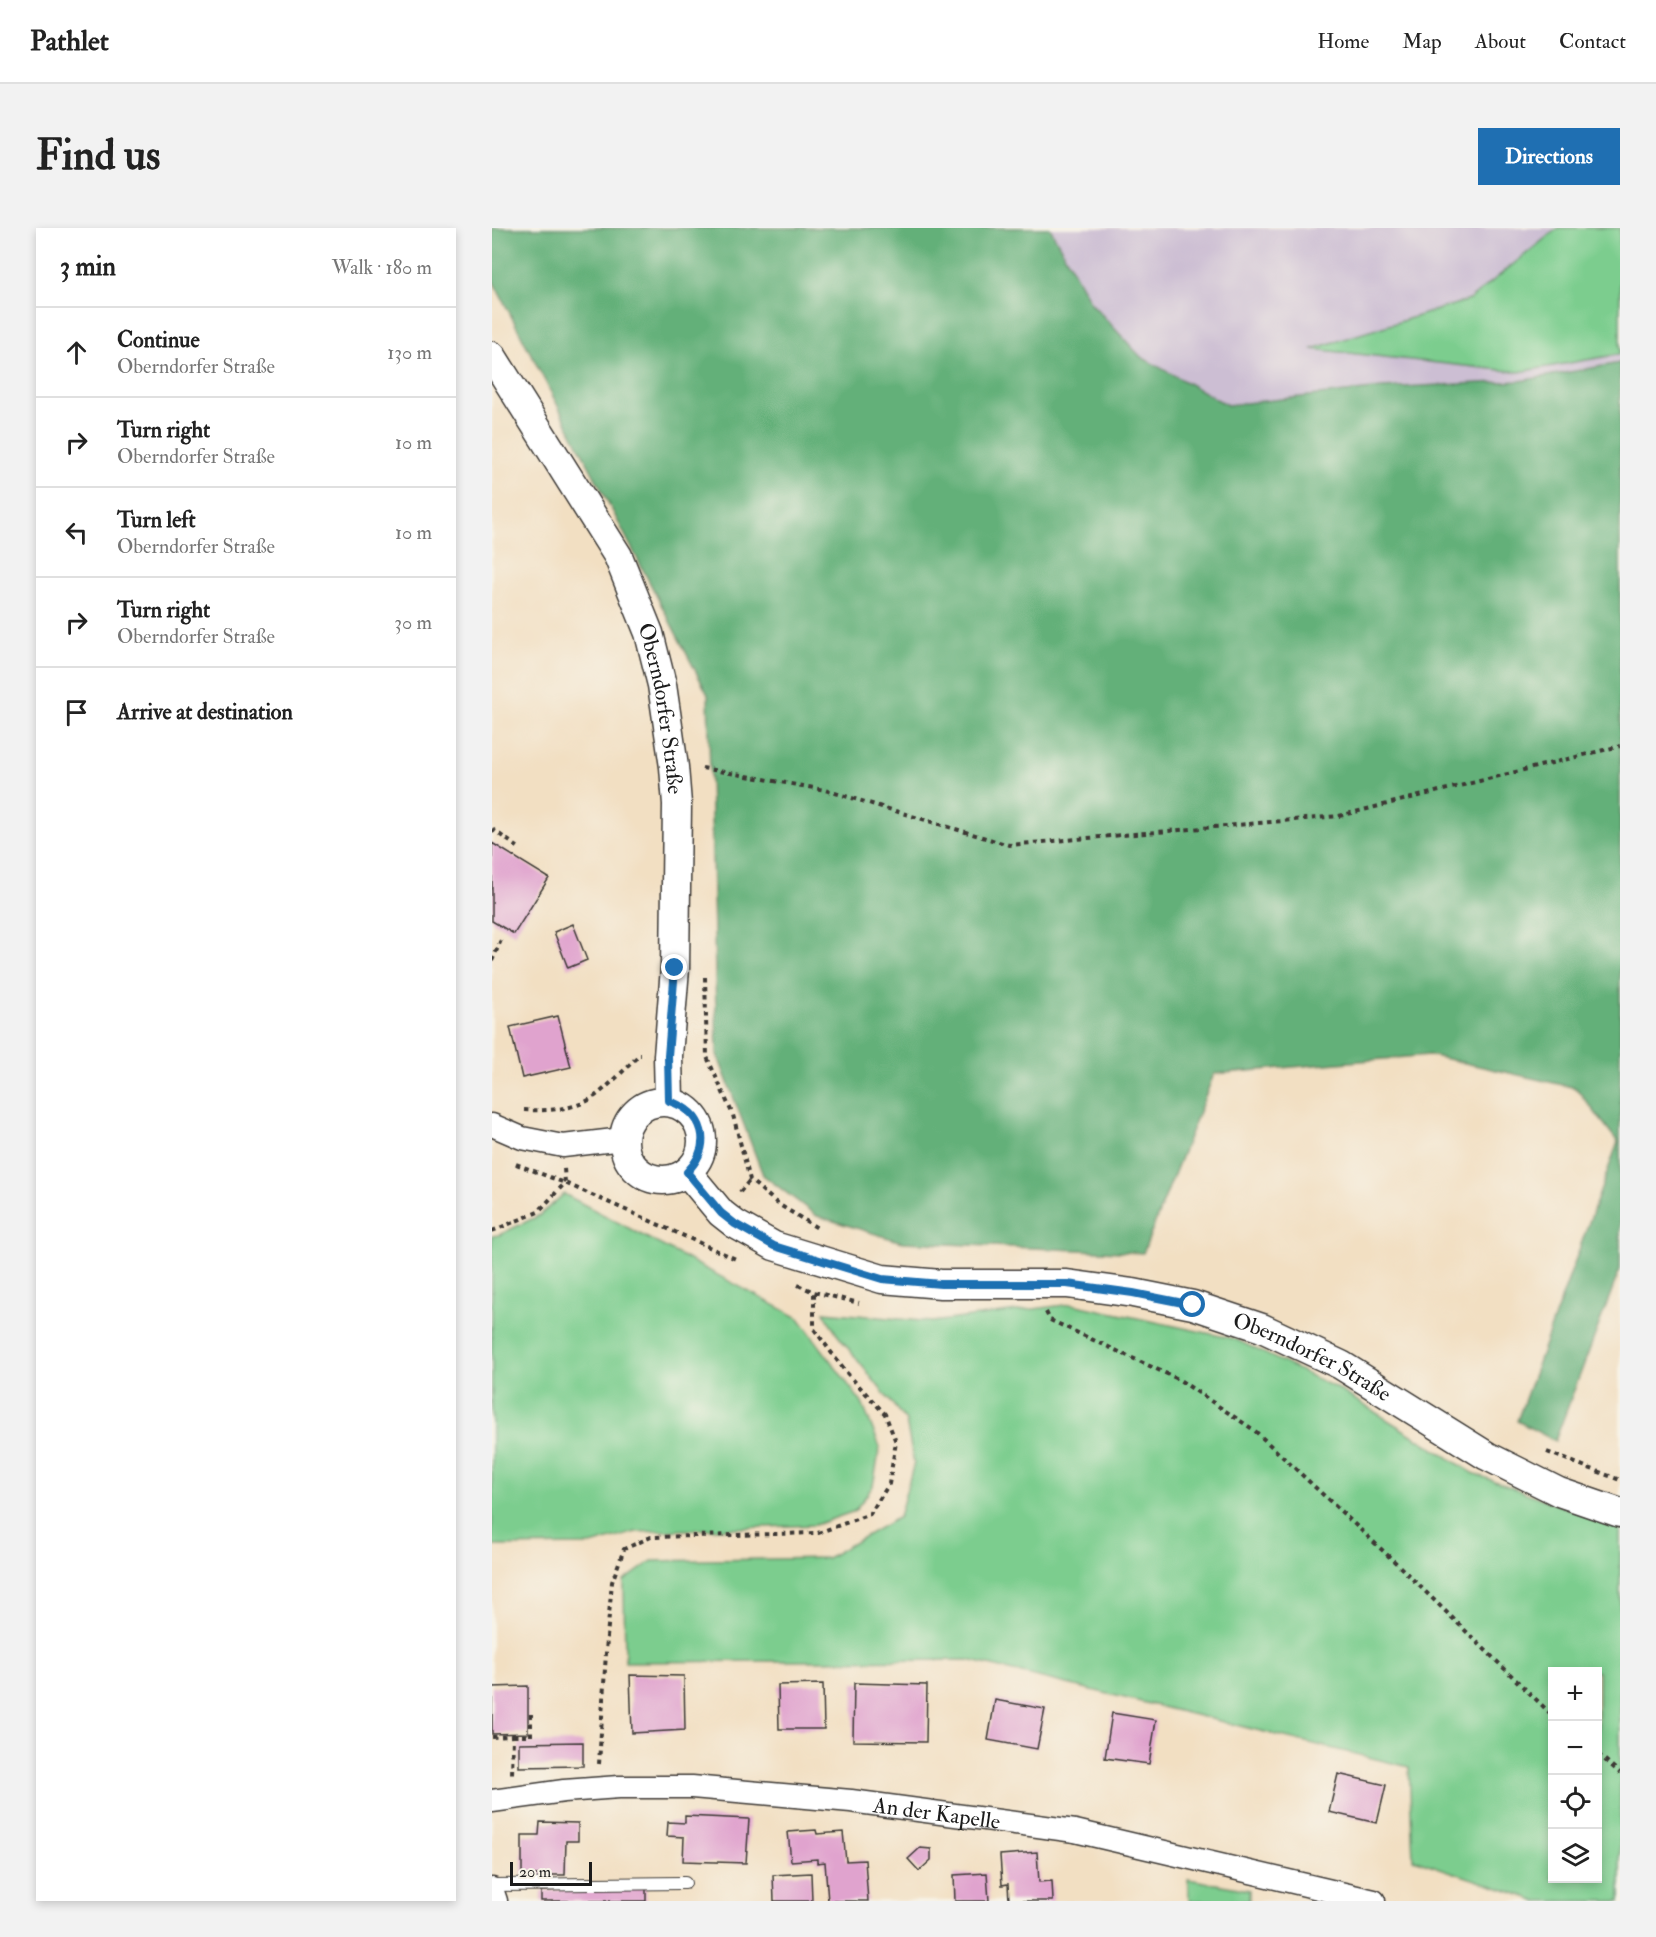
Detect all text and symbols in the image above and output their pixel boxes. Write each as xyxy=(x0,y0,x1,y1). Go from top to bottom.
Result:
text: Pathlet xyxy=(30,24,109,59)
text: Home xyxy=(1317,28,1369,55)
text: Map xyxy=(1402,28,1442,55)
text: About xyxy=(1475,28,1526,55)
text: Contact xyxy=(1559,28,1626,55)
button: Directions xyxy=(1478,128,1620,185)
text: Find us xyxy=(36,130,160,182)
text: 3 min xyxy=(60,251,116,283)
text: Walk · 180 m xyxy=(332,255,432,280)
text: Continue xyxy=(117,326,200,354)
icon: ahead xyxy=(60,336,93,369)
text: 130 m xyxy=(387,340,432,365)
text: Oberndorfer Straße xyxy=(117,354,275,379)
text: Turn right xyxy=(117,416,210,444)
icon: right xyxy=(60,426,93,459)
text: 10 m xyxy=(395,430,432,455)
text: Oberndorfer Straße xyxy=(117,444,275,469)
text: Turn left xyxy=(117,506,196,534)
icon: left xyxy=(60,516,93,549)
text: 10 m xyxy=(395,520,432,545)
text: Oberndorfer Straße xyxy=(117,534,275,559)
text: Turn right xyxy=(117,596,210,624)
icon: right xyxy=(60,606,93,639)
text: 30 m xyxy=(394,610,432,635)
street label: Oberndorfer Straße xyxy=(631,619,689,795)
text: Oberndorfer Straße xyxy=(117,624,275,649)
icon: arrive xyxy=(60,696,93,729)
text: Arrive at destination xyxy=(117,698,293,726)
route end xyxy=(661,954,687,980)
route start xyxy=(1179,1291,1205,1317)
street label: Oberndorfer Straße xyxy=(1229,1306,1396,1408)
map controls xyxy=(1548,1667,1602,1883)
button: + xyxy=(1548,1667,1602,1721)
button: − xyxy=(1548,1721,1602,1775)
button: locate xyxy=(1548,1775,1602,1829)
street label: An der Kapelle xyxy=(870,1791,1002,1836)
button: layers xyxy=(1548,1829,1602,1883)
scale bar xyxy=(510,1859,592,1886)
text: 20 m xyxy=(519,1862,551,1882)

